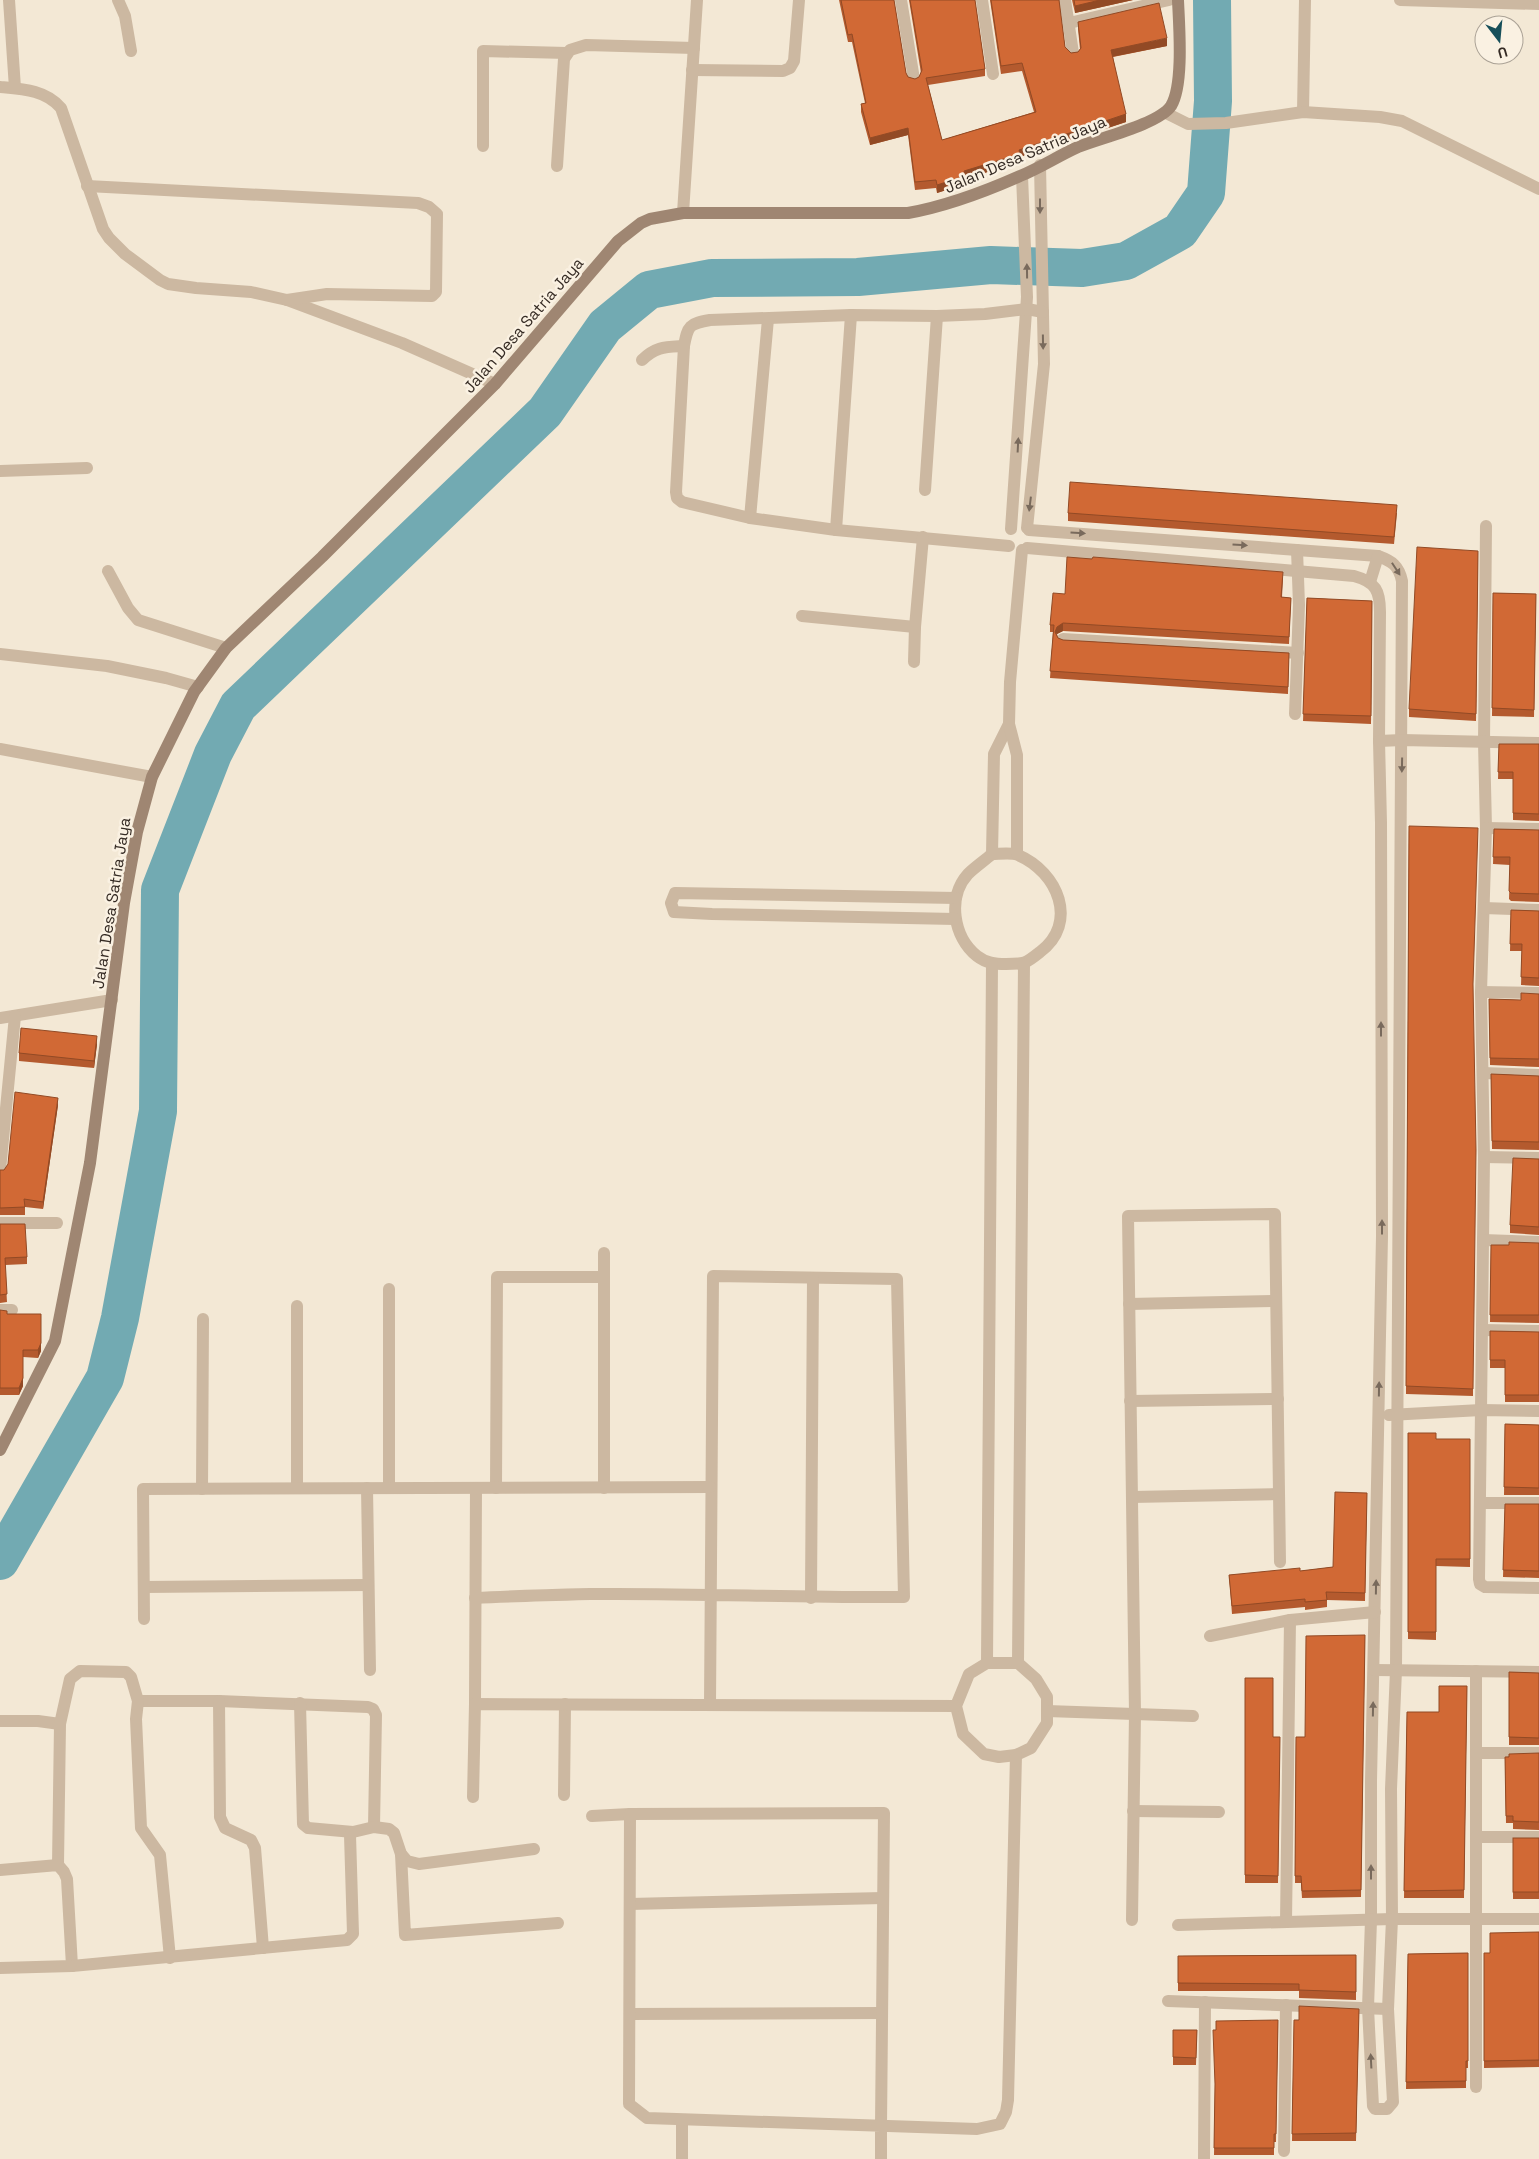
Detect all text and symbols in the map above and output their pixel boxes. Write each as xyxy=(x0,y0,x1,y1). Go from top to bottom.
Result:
north arrow xyxy=(1474,15,1524,65)
text: U xyxy=(1496,43,1510,62)
street label: Jalan Desa Satria Jaya xyxy=(941,111,1109,198)
one-way arrow xyxy=(1036,198,1044,214)
street label: Jalan Desa Satria Jaya xyxy=(459,253,588,398)
one-way arrow xyxy=(1022,263,1030,279)
one-way arrow xyxy=(1039,335,1047,351)
one-way arrow xyxy=(1014,437,1022,453)
one-way arrow xyxy=(1026,496,1034,512)
one-way arrow xyxy=(1070,530,1086,538)
one-way arrow xyxy=(1232,542,1248,550)
one-way arrow xyxy=(1392,562,1401,576)
one-way arrow xyxy=(1398,757,1406,773)
street label: Jalan Desa Satria Jaya xyxy=(88,816,135,990)
one-way arrow xyxy=(1377,1021,1385,1037)
one-way arrow xyxy=(1378,1218,1386,1234)
one-way arrow xyxy=(1375,1381,1383,1397)
one-way arrow xyxy=(1372,1578,1380,1594)
one-way arrow xyxy=(1370,1701,1378,1717)
one-way arrow xyxy=(1367,1863,1375,1879)
one-way arrow xyxy=(1366,2053,1374,2069)

